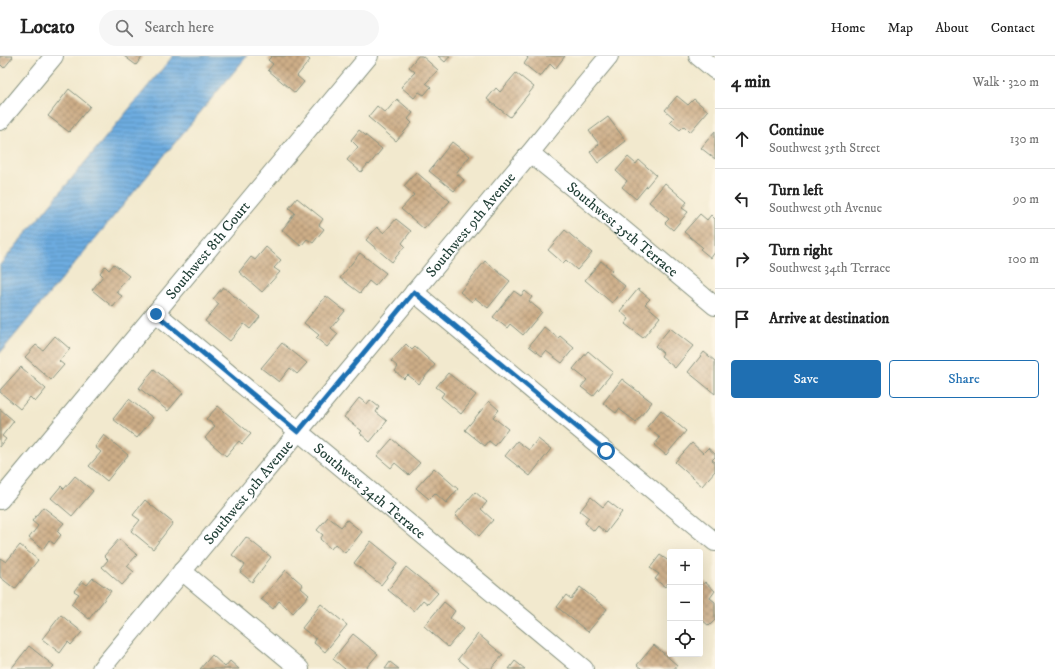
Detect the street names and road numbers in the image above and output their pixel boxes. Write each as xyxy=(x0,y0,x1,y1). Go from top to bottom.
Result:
street label: Southwest 9th Avenue xyxy=(422,169,520,281)
street label: Southwest 35th Terrace xyxy=(563,178,682,281)
street label: Southwest 8th Court xyxy=(162,197,255,303)
street label: Southwest 9th Avenue xyxy=(199,436,297,549)
street label: Southwest 34th Terrace xyxy=(309,439,429,543)

